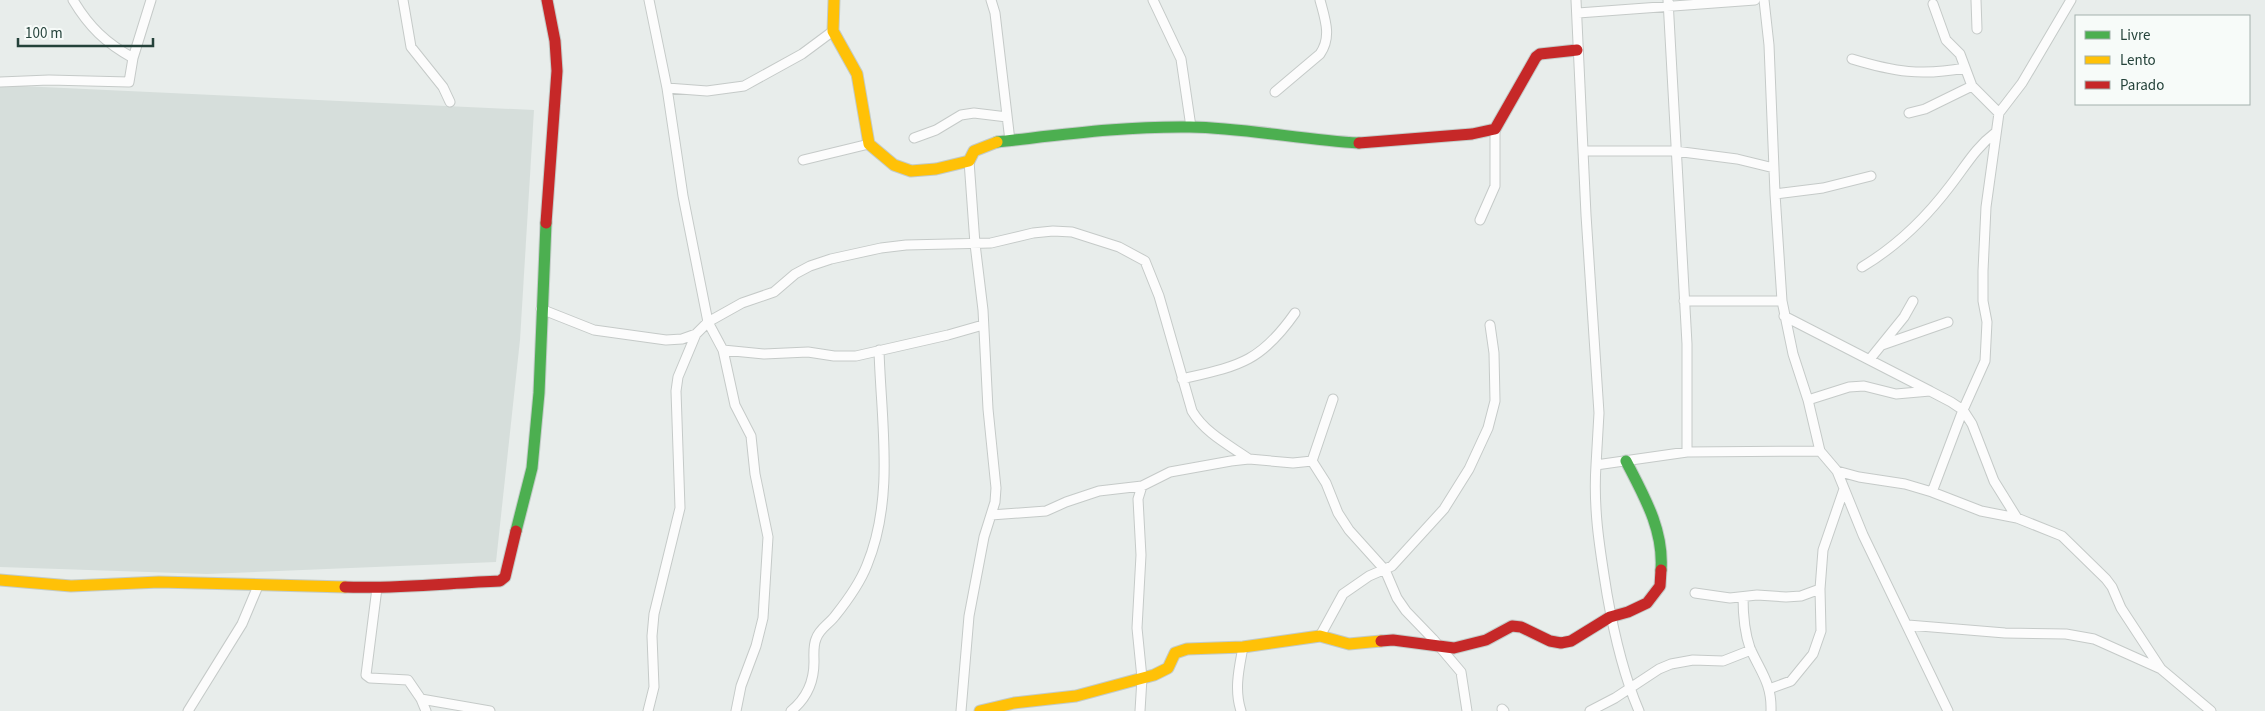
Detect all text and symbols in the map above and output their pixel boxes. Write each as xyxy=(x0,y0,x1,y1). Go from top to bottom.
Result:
scale bar xyxy=(18,15,152,47)
legend xyxy=(2075,15,2250,105)
text: 100 m xyxy=(25,23,63,44)
text: Livre xyxy=(2120,25,2150,46)
text: Lento xyxy=(2120,50,2156,71)
text: Parado xyxy=(2120,75,2164,96)

